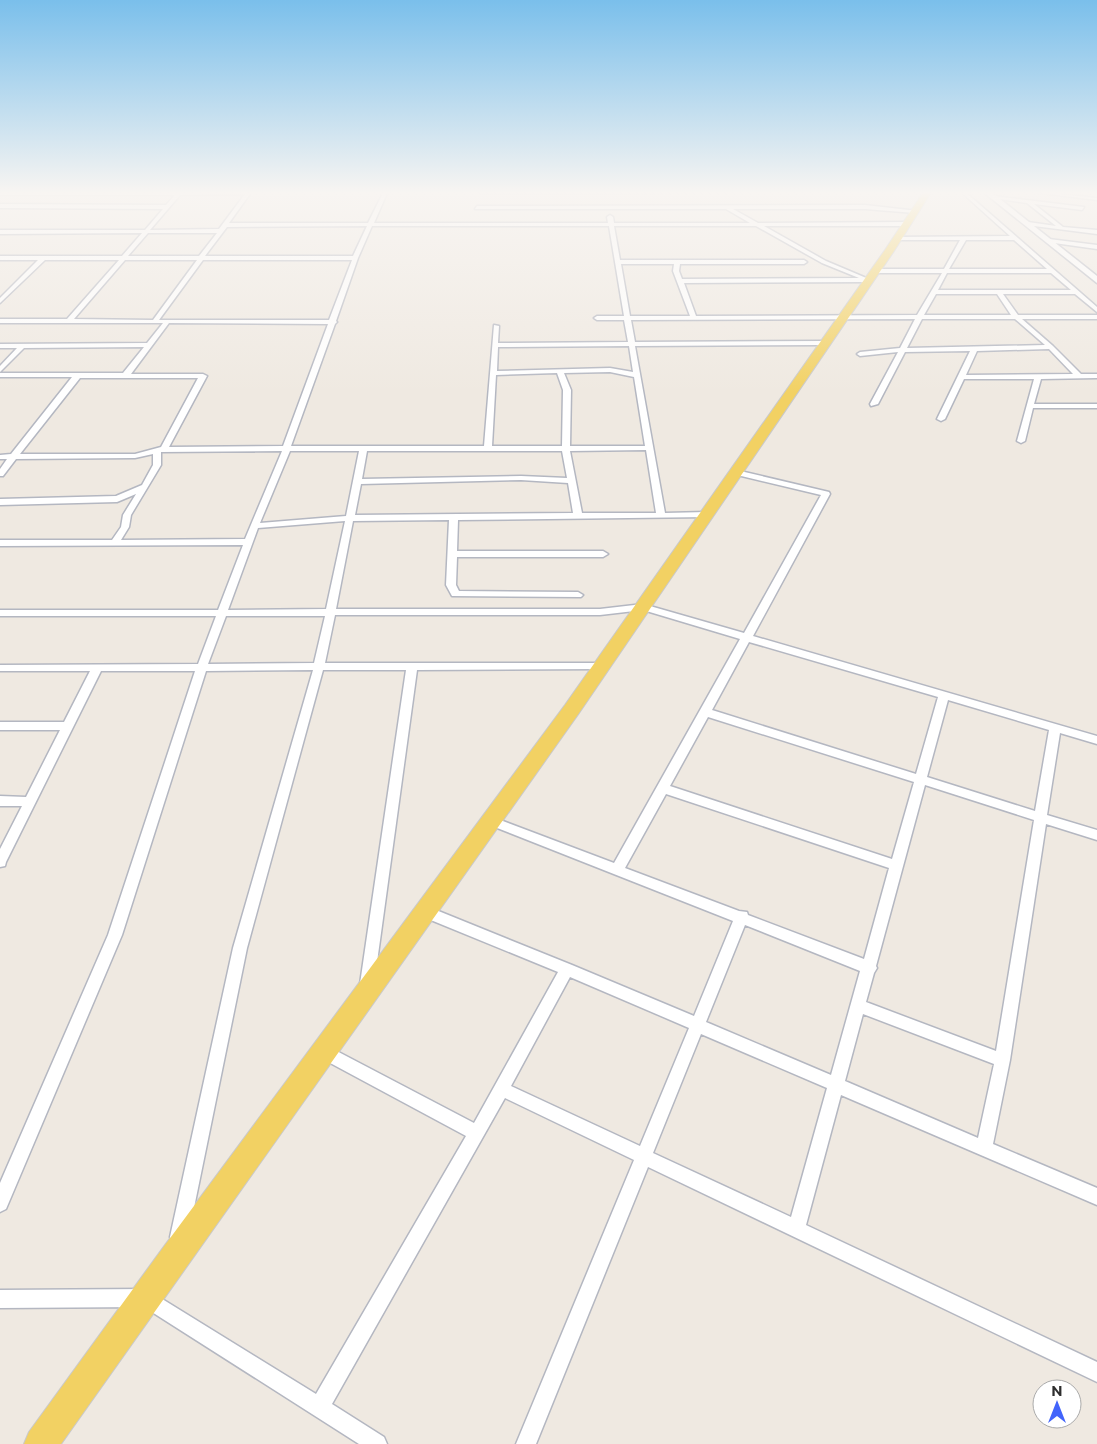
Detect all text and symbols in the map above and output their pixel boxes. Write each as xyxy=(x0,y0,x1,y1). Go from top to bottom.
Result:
north arrow xyxy=(1032,1379,1082,1429)
text: N xyxy=(1051,1382,1063,1400)

